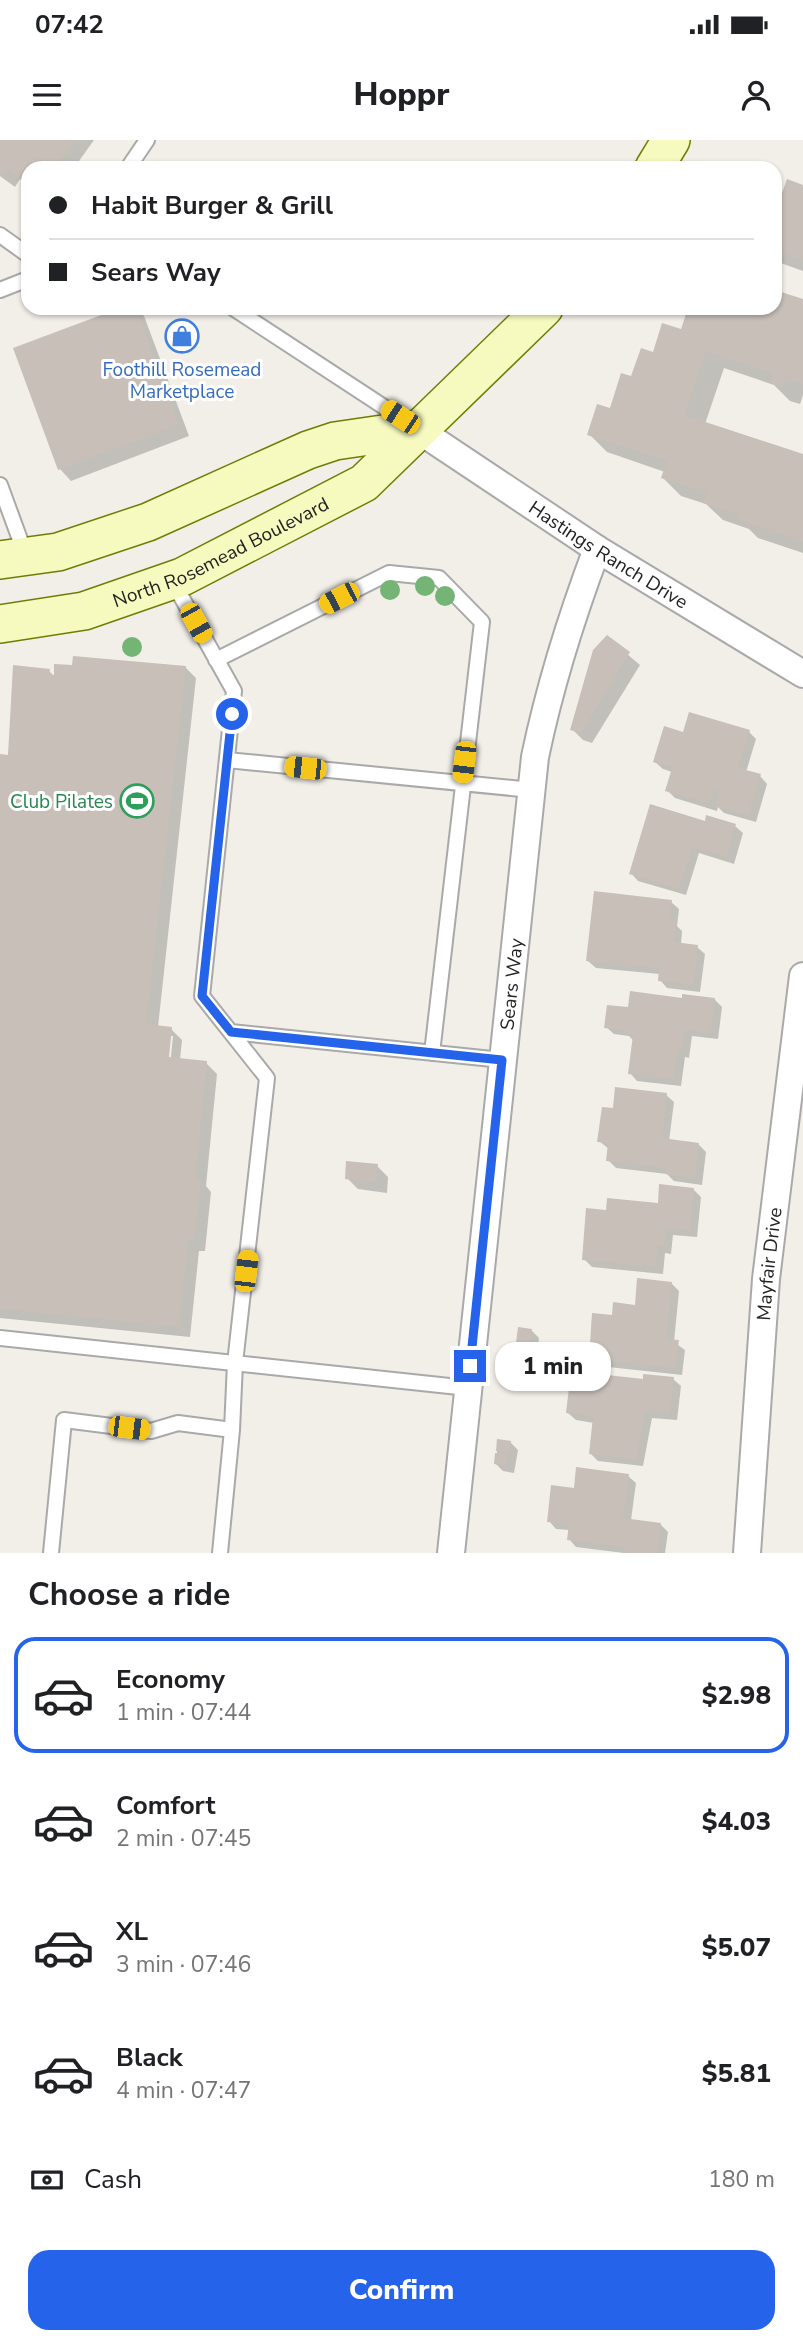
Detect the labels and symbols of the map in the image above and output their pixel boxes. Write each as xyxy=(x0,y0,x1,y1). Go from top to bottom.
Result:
shop icon: Foothill Rosemead Marketplace xyxy=(163,317,201,355)
place label: Foothill Rosemead Marketplace xyxy=(103,357,261,405)
car xyxy=(377,397,424,437)
street label: North Rosemead Boulevard xyxy=(109,491,334,614)
street label: Hastings Ranch Drive xyxy=(523,495,693,615)
car xyxy=(316,579,363,617)
car xyxy=(177,600,216,646)
route start xyxy=(216,698,248,730)
car xyxy=(452,740,477,784)
car xyxy=(284,755,327,781)
sports icon: Club Pilates xyxy=(118,782,156,820)
place label: Club Pilates xyxy=(10,789,113,815)
street label: Sears Way xyxy=(494,937,530,1031)
street label: Mayfair Drive xyxy=(751,1206,789,1321)
car xyxy=(234,1249,259,1293)
callout: 1 min xyxy=(494,1342,610,1390)
route end xyxy=(454,1350,486,1382)
car xyxy=(107,1415,152,1441)

